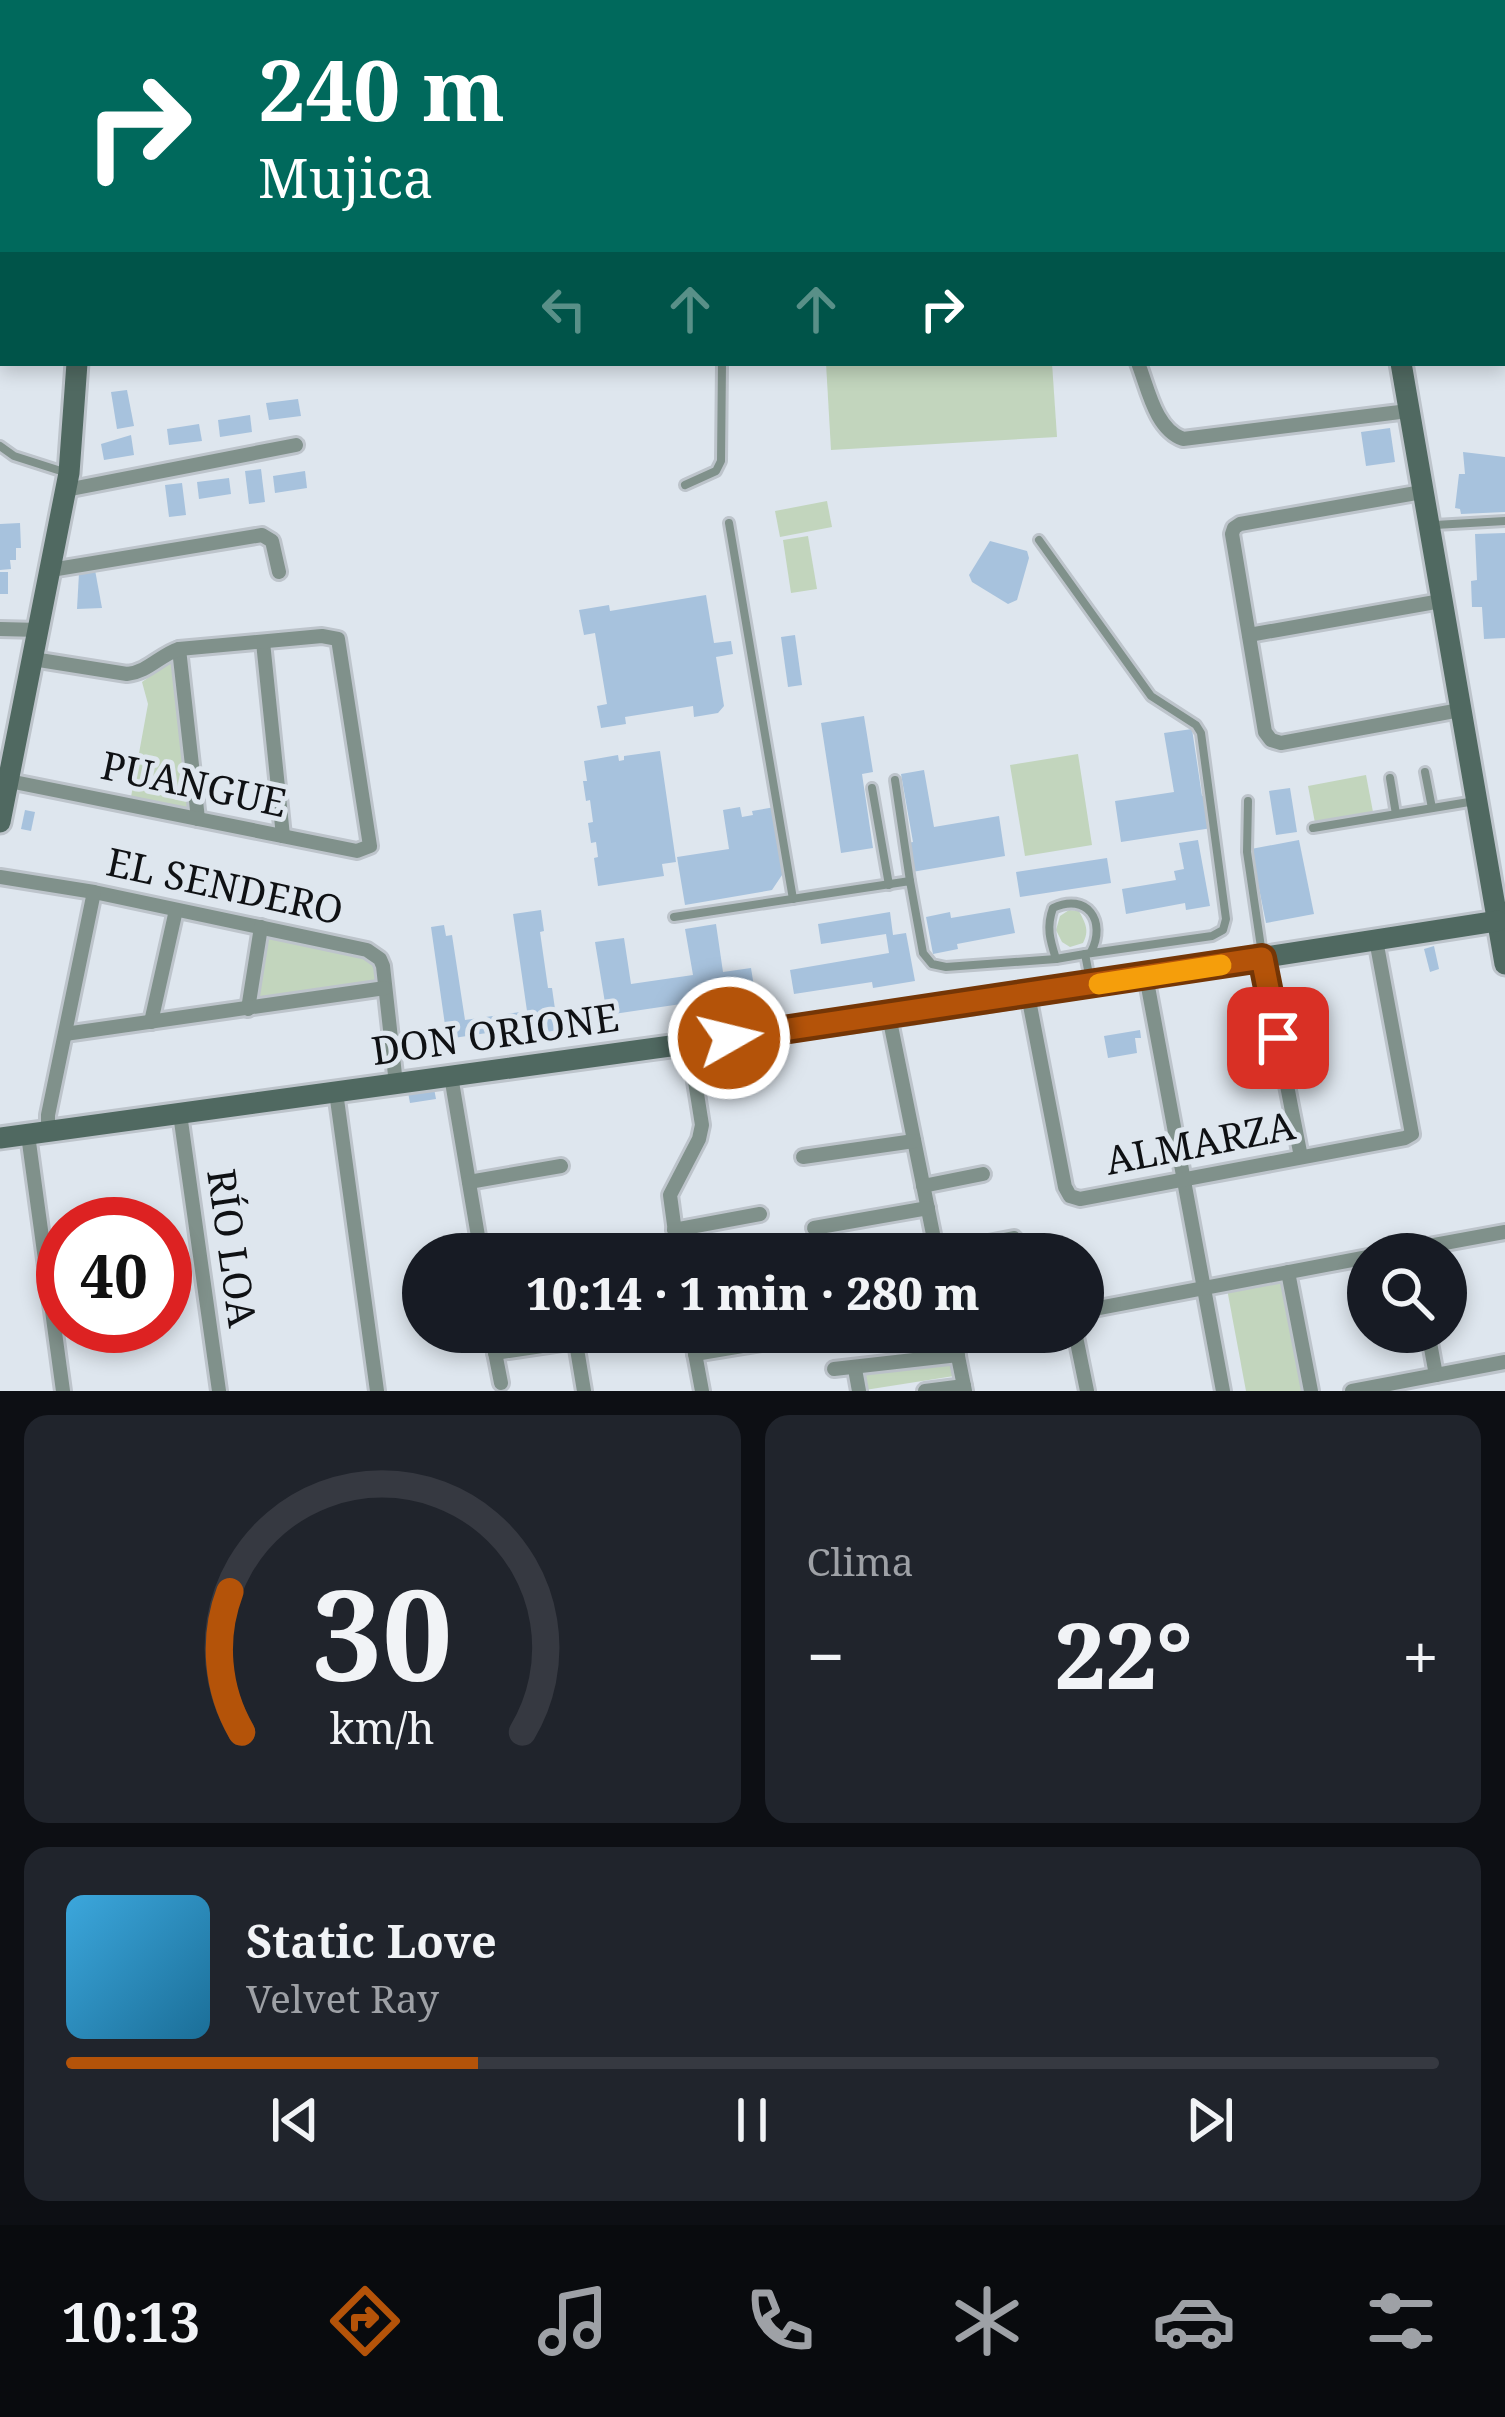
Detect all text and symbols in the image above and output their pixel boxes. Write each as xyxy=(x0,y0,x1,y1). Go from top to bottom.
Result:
text: 240 m xyxy=(258,31,505,146)
icon: right xyxy=(60,48,216,204)
text: Mujica xyxy=(258,140,433,214)
icon: left xyxy=(531,276,597,342)
icon: ahead xyxy=(657,276,723,342)
icon: ahead xyxy=(783,276,849,342)
icon: right xyxy=(909,276,975,342)
street label: PUANGUE xyxy=(97,737,292,828)
street label: EL SENDERO xyxy=(102,834,348,935)
position arrow xyxy=(666,975,792,1101)
pin xyxy=(1227,987,1329,1089)
street label: DON ORIONE xyxy=(368,989,622,1076)
icon: arrive xyxy=(1245,1005,1311,1071)
street label: ALMARZA xyxy=(1100,1097,1300,1186)
street label: RÍO LOA xyxy=(196,1165,271,1331)
speed limit sign: 40 xyxy=(36,1197,192,1353)
map controls xyxy=(1347,1233,1467,1353)
button: search xyxy=(1347,1233,1467,1353)
text: 10:14 · 1 min · 280 m xyxy=(526,1262,980,1323)
text: Clima xyxy=(807,1534,914,1587)
text: 30 xyxy=(312,1548,453,1718)
text: 22° xyxy=(1054,1593,1192,1715)
text: − xyxy=(807,1610,845,1700)
text: + xyxy=(1402,1610,1439,1700)
text: km/h xyxy=(330,1698,435,1757)
text: Static Love xyxy=(246,1910,497,1971)
text: Velvet Ray xyxy=(246,1971,439,2024)
icon: previous xyxy=(262,2087,328,2153)
icon: pause xyxy=(719,2087,785,2153)
icon: next xyxy=(1177,2087,1243,2153)
icon: directions xyxy=(323,2279,407,2363)
icon: music xyxy=(531,2279,615,2363)
icon: phone xyxy=(738,2279,822,2363)
icon: climate xyxy=(945,2279,1029,2363)
icon: car xyxy=(1152,2279,1236,2363)
icon: filters xyxy=(1359,2279,1443,2363)
text: 10:13 xyxy=(62,2284,200,2358)

